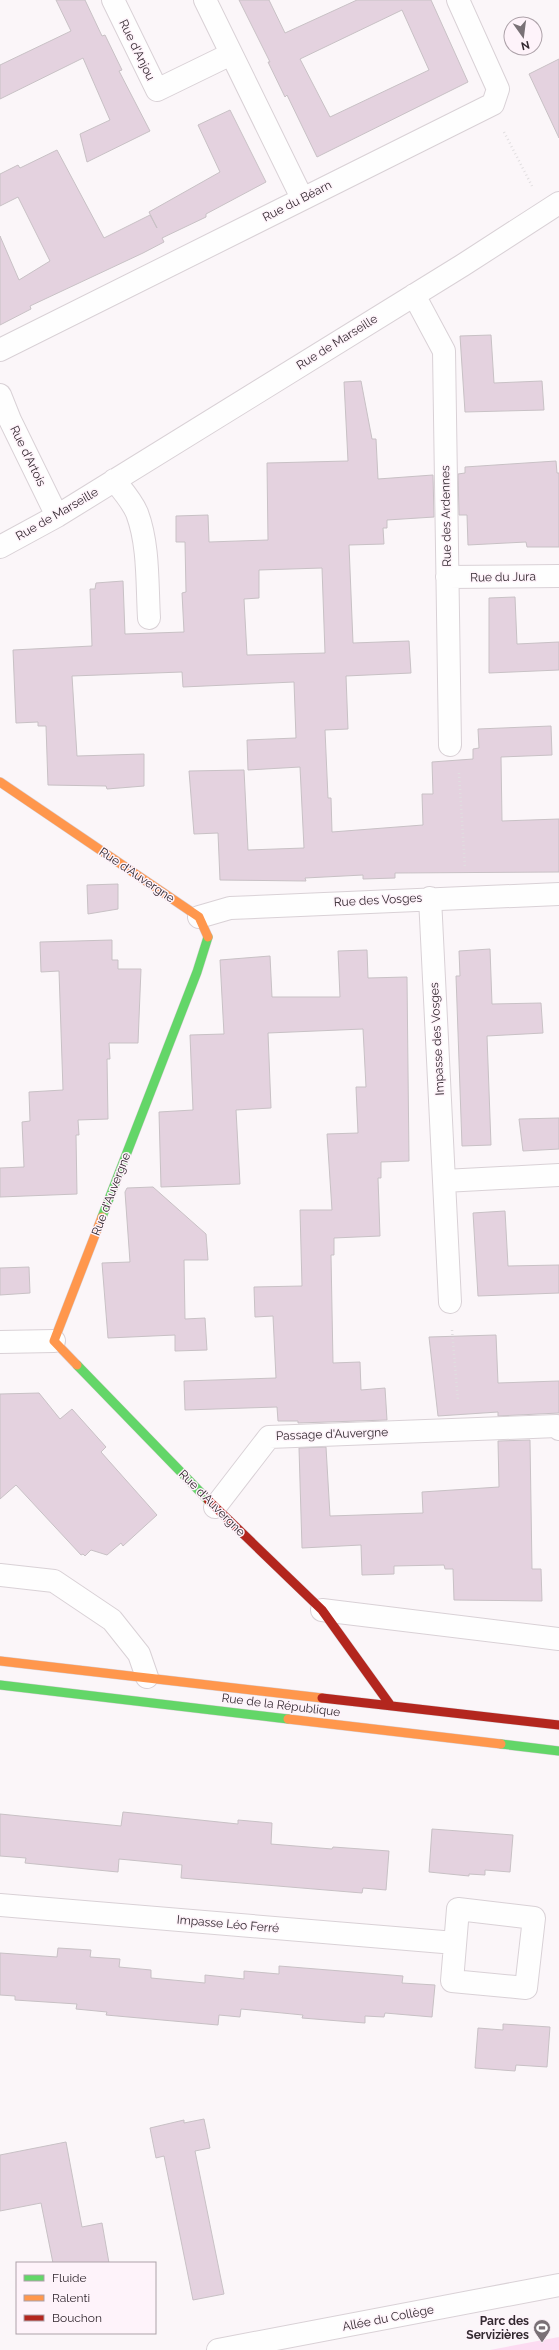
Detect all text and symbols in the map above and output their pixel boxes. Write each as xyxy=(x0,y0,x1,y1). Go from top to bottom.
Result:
north arrow xyxy=(503,16,543,56)
street label: Rue d'Anjou xyxy=(116,17,158,83)
text: N xyxy=(520,38,531,53)
street label: Rue du Béarn xyxy=(260,178,334,224)
street label: Rue de Marseille xyxy=(294,311,380,373)
street label: Rue d'Artois xyxy=(7,423,49,489)
street label: Rue des Ardennes xyxy=(438,465,454,567)
street label: Rue de Marseille xyxy=(13,485,101,543)
street label: Rue du Jura xyxy=(470,569,536,585)
street label: Rue d'Auvergne xyxy=(97,845,177,905)
street label: Rue des Vosges xyxy=(333,891,423,909)
street label: Impasse des Vosges xyxy=(427,982,447,1096)
street label: Rue d'Auvergne xyxy=(89,1150,133,1238)
street label: Passage d'Auvergne xyxy=(276,1425,388,1443)
street label: Rue d'Auvergne xyxy=(176,1467,248,1539)
street label: Rue de la République xyxy=(221,1691,341,1719)
street label: Impasse Léo Ferré xyxy=(176,1913,280,1935)
legend xyxy=(16,2262,156,2334)
text: Fluide xyxy=(52,2271,87,2285)
text: Ralenti xyxy=(52,2291,90,2305)
street label: Allée du Collège xyxy=(341,2302,435,2334)
text: Bouchon xyxy=(52,2311,102,2325)
place label: Parc des Servizières xyxy=(466,2314,529,2342)
sports icon: Parc des Servizières xyxy=(532,2318,552,2343)

